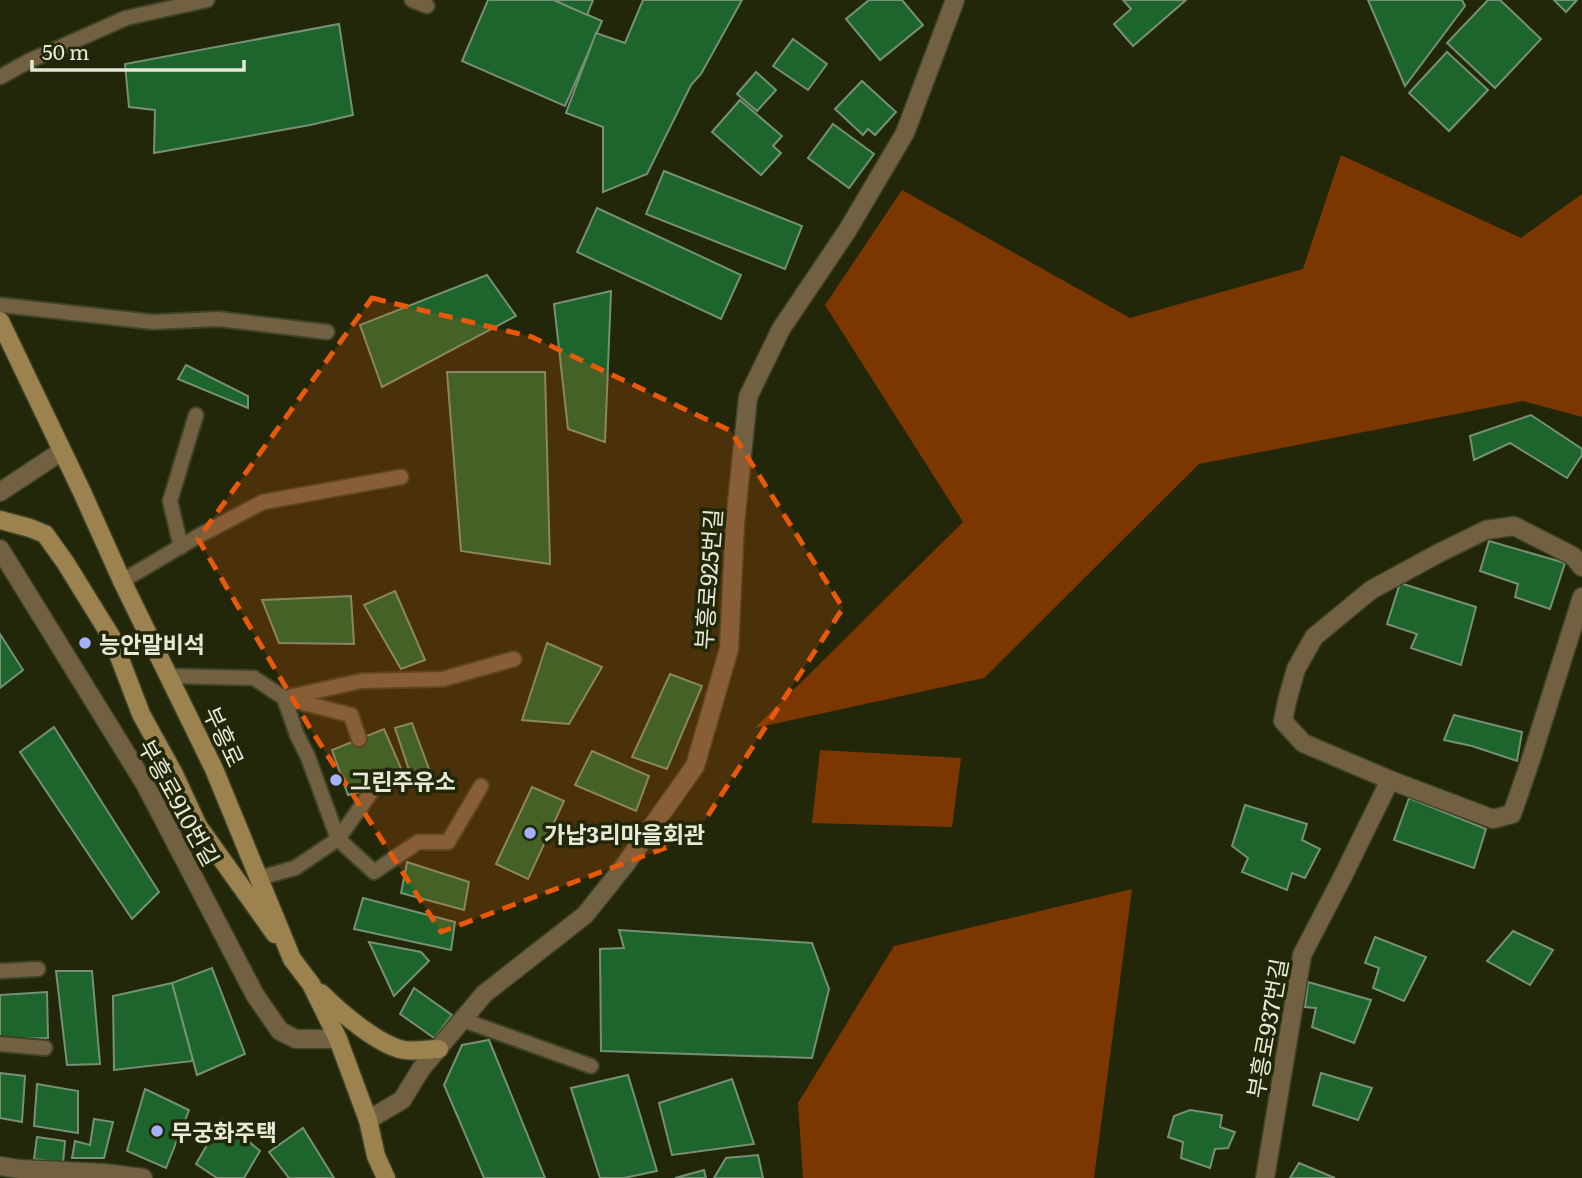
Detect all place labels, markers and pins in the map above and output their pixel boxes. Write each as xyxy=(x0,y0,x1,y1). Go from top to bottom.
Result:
place label: 능안말비석 xyxy=(99,626,205,660)
marker: 능안말비석 xyxy=(77,635,93,651)
place label: 그린주유소 xyxy=(350,763,456,797)
marker: 그린주유소 xyxy=(328,772,344,788)
place label: 가납3리마을회관 xyxy=(544,816,705,850)
marker: 가납3리마을회관 xyxy=(522,825,538,841)
place label: 무궁화주택 xyxy=(171,1114,277,1148)
marker: 무궁화주택 xyxy=(149,1123,165,1139)

